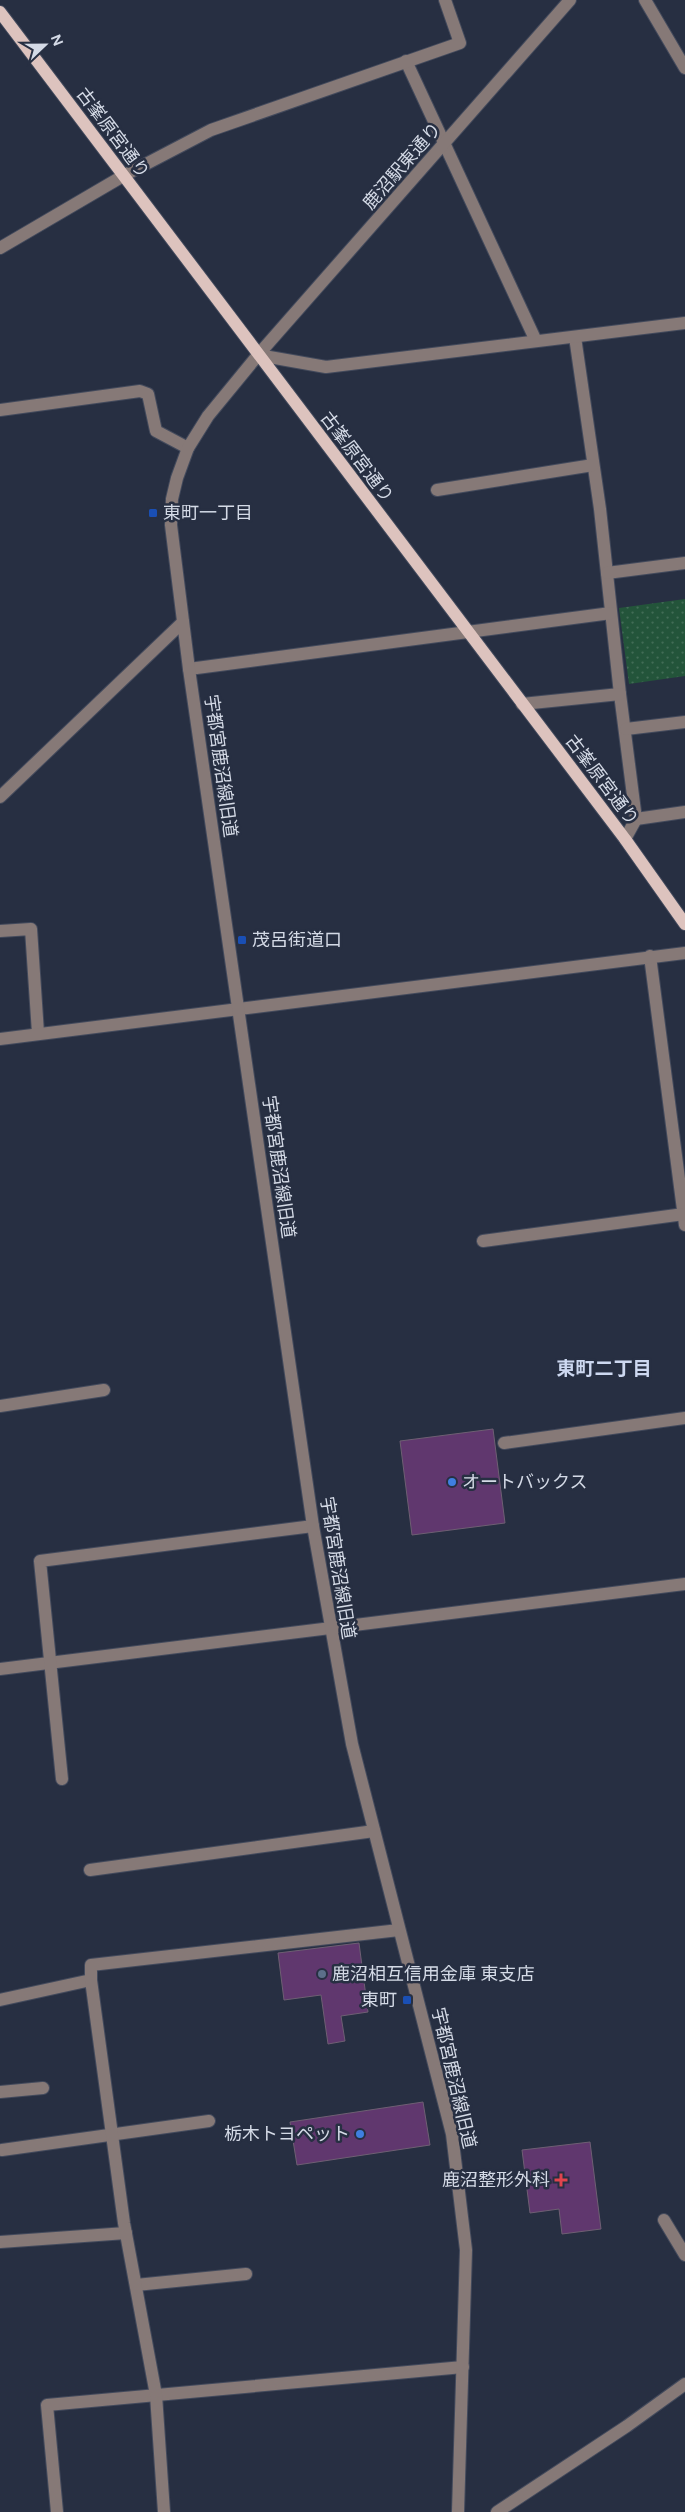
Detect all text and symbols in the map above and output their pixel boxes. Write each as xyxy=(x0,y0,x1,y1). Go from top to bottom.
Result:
north arrow xyxy=(20,20,70,70)
text: N xyxy=(47,32,66,49)
street label: 古峯原宮通り xyxy=(72,83,154,183)
street label: 鹿沼駅東通り xyxy=(358,118,446,214)
street label: 古峯原宮通り xyxy=(316,407,398,507)
place label: 東町一丁目 xyxy=(163,502,253,524)
marker: 東町一丁目 xyxy=(147,507,159,519)
street label: 宇都宮鹿沼線旧道 xyxy=(200,693,242,839)
street label: 古峯原宮通り xyxy=(561,730,643,830)
place label: 茂呂街道口 xyxy=(252,929,342,951)
marker: 茂呂街道口 xyxy=(236,934,248,946)
street label: 宇都宮鹿沼線旧道 xyxy=(258,1094,300,1240)
district label: 東町二丁目 xyxy=(556,1357,652,1380)
place label: オートバックス xyxy=(462,1471,587,1493)
marker: オートバックス xyxy=(446,1476,458,1488)
street label: 宇都宮鹿沼線旧道 xyxy=(316,1495,360,1641)
place label: 鹿沼相互信用金庫 東支店 xyxy=(332,1963,534,1985)
marker: 鹿沼相互信用金庫 東支店 xyxy=(316,1968,328,1980)
place label: 東町 xyxy=(361,1989,397,2011)
marker: 東町 xyxy=(401,1994,413,2006)
street label: 宇都宮鹿沼線旧道 xyxy=(427,2005,481,2151)
place label: 栃木トヨペット xyxy=(224,2123,350,2145)
marker: 栃木トヨペット xyxy=(354,2128,366,2140)
place label: 鹿沼整形外科 xyxy=(442,2169,550,2191)
marker: 鹿沼整形外科 xyxy=(554,2173,568,2187)

